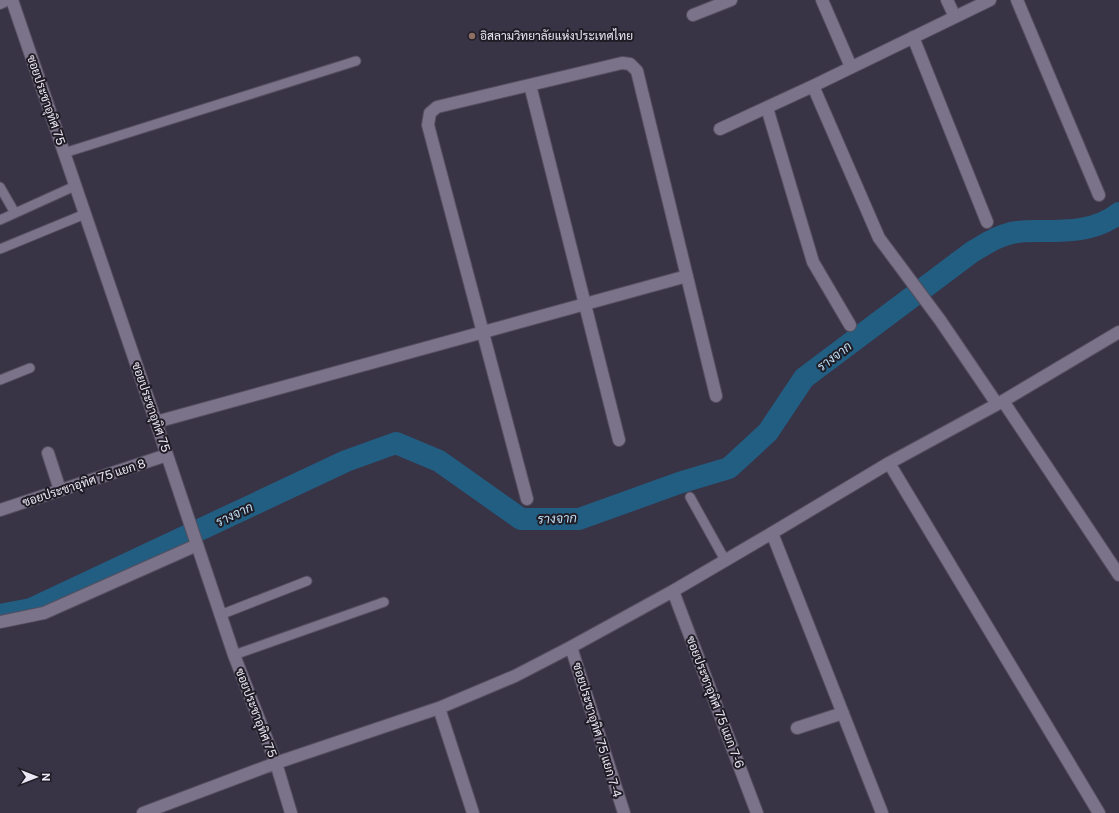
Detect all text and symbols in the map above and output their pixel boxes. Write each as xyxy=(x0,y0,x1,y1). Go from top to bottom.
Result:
place label: อิสลามวิทยาลัยแห่งประเทศไทย xyxy=(480,28,633,43)
marker: อิสลามวิทยาลัยแห่งประเทศไทย xyxy=(467,31,477,41)
street label: ซอยประชาอุทิศ 75 xyxy=(22,53,68,148)
water label: รางจาก xyxy=(814,339,855,374)
street label: ซอยประชาอุทิศ 75 xyxy=(127,360,173,455)
street label: ซอยประชาอุทิศ 75 แยก 8 xyxy=(21,456,148,511)
water label: รางจาก xyxy=(213,499,255,530)
water label: รางจาก xyxy=(537,510,577,527)
street label: ซอยประชาอุทิศ 75 แยก 7-6 xyxy=(681,634,747,771)
street label: ซอยประชาอุทิศ 75 แยก 7-4 xyxy=(568,661,624,800)
street label: ซอยประชาอุทิศ 75 xyxy=(231,666,280,761)
north arrow xyxy=(16,757,56,797)
text: N xyxy=(40,773,52,781)

